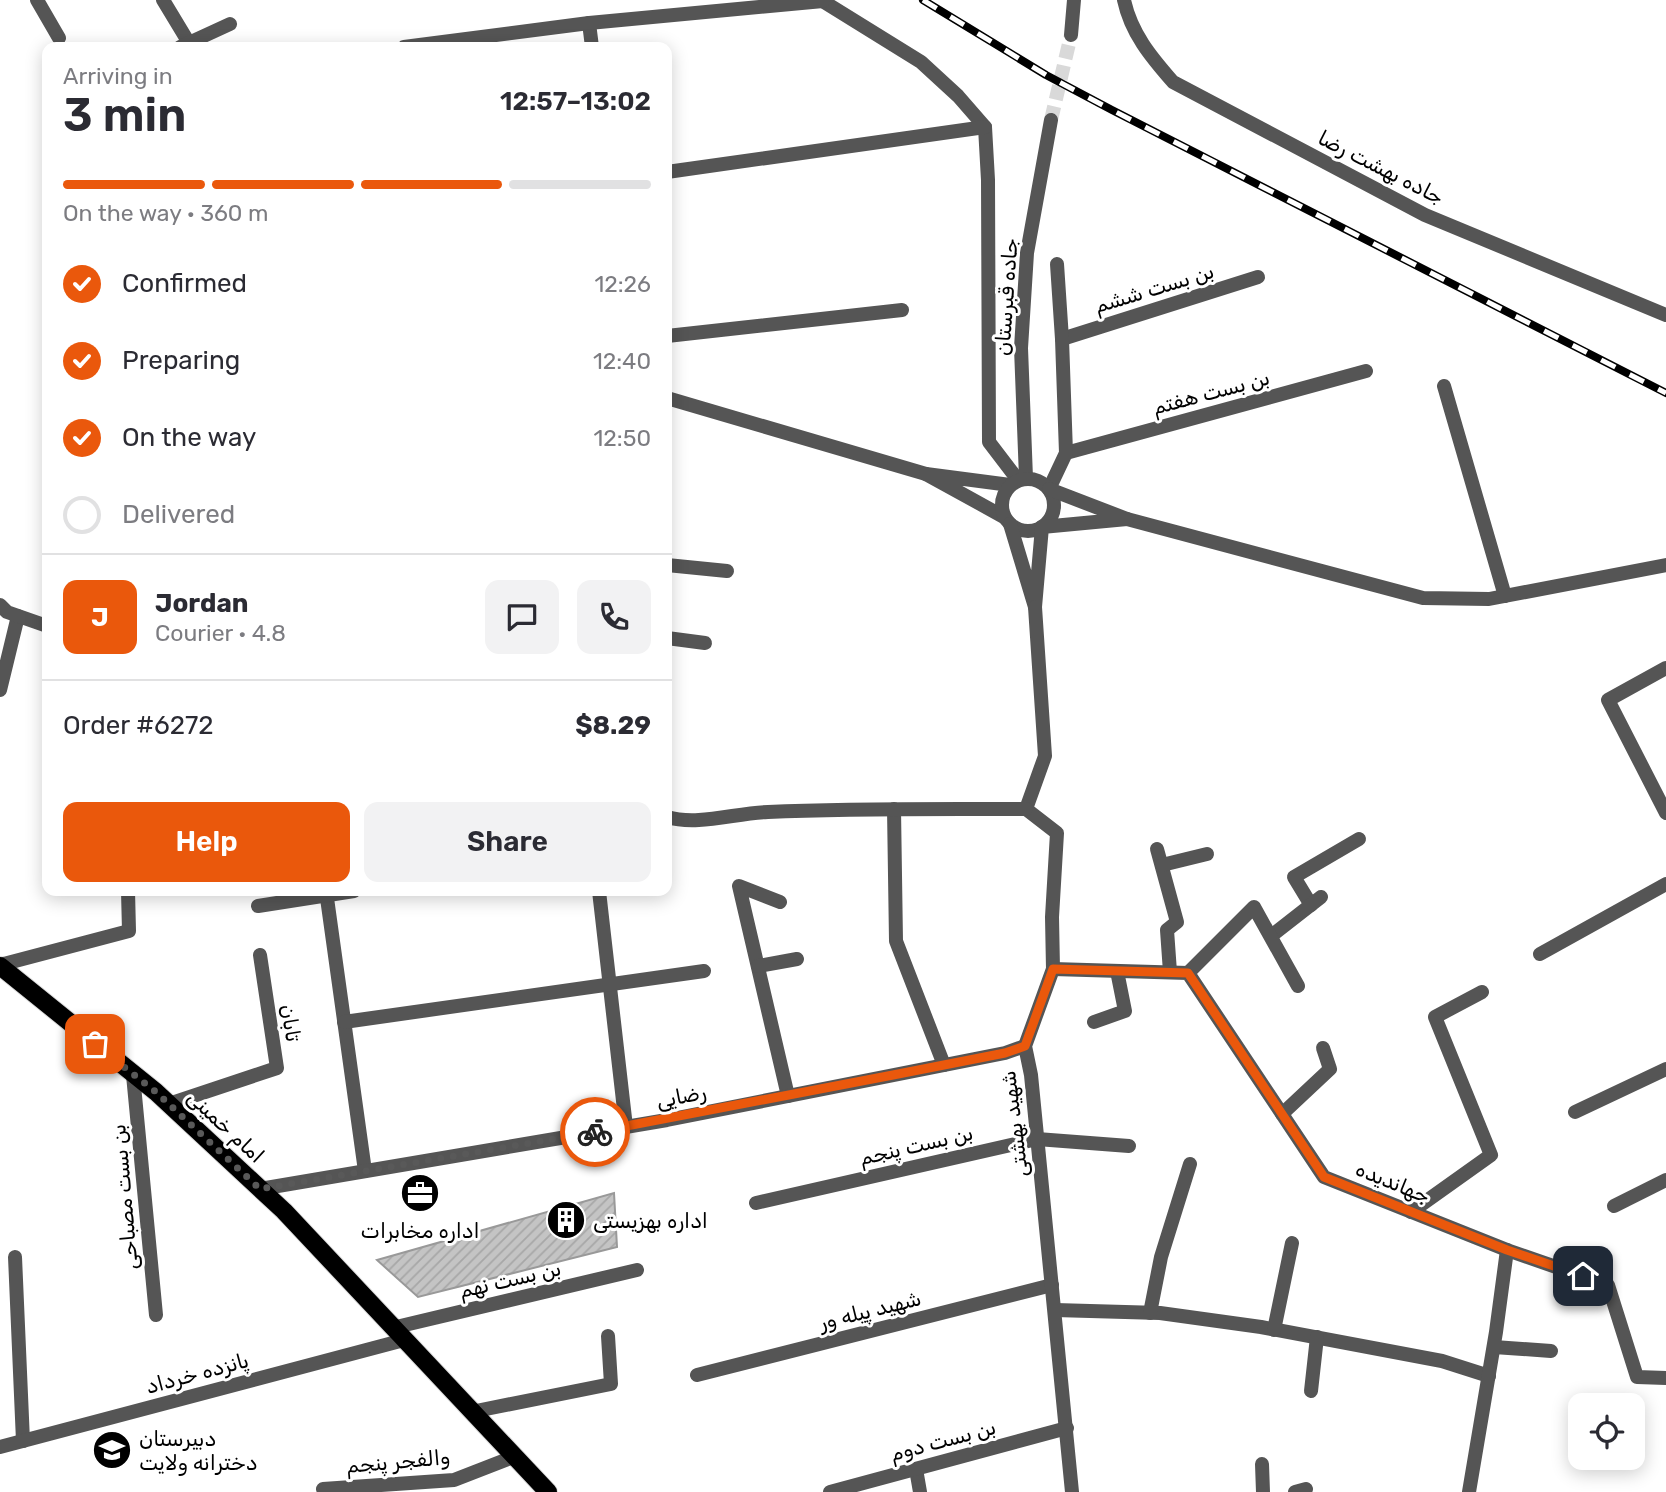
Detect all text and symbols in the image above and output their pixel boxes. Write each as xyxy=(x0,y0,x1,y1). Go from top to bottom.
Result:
text: Arriving in xyxy=(63,62,173,90)
text: 12:57–13:02 xyxy=(500,86,651,117)
text: 3 min xyxy=(63,88,186,143)
street label: جاده بهشت رضا xyxy=(1314,125,1448,209)
text: On the way · 360 m xyxy=(63,199,269,227)
street label: جاده قبرستان xyxy=(989,237,1023,357)
street label: بن بست ششم xyxy=(1091,258,1217,320)
icon: check xyxy=(63,265,101,303)
text: Confirmed xyxy=(122,268,247,299)
text: 12:26 xyxy=(594,270,651,298)
icon: check xyxy=(63,342,101,380)
text: Preparing xyxy=(122,345,240,376)
text: 12:40 xyxy=(593,347,651,375)
street label: بن بست هفتم xyxy=(1150,364,1273,422)
icon: check xyxy=(63,419,101,457)
text: On the way xyxy=(122,422,256,453)
text: 12:50 xyxy=(594,424,651,452)
text: Delivered xyxy=(122,499,235,530)
button: chat xyxy=(485,580,559,654)
button: phone xyxy=(577,580,651,654)
text: Jordan xyxy=(155,588,248,619)
text: J xyxy=(91,602,109,633)
text: Courier · 4.8 xyxy=(155,619,286,647)
text: Order #6272 xyxy=(63,710,214,741)
text: $8.29 xyxy=(575,710,651,741)
button: Help xyxy=(63,802,350,882)
button: Share xyxy=(364,802,651,882)
street label: تابان xyxy=(276,1002,306,1044)
pin xyxy=(65,1014,125,1074)
icon: bag xyxy=(76,1025,114,1063)
street label: شهید بهشتی xyxy=(995,1069,1033,1179)
street label: رضایی xyxy=(654,1079,708,1113)
street label: امام خمینی xyxy=(182,1084,270,1169)
courier xyxy=(560,1097,630,1167)
icon: bike xyxy=(576,1113,614,1151)
street label: بن بست پنجم xyxy=(857,1120,976,1172)
street label: بن بست مصباحی xyxy=(105,1123,143,1271)
street label: جهاندیده xyxy=(1352,1156,1434,1208)
office icon: اداره مخابرات xyxy=(399,1172,441,1214)
building icon: اداره بهزیستی xyxy=(545,1199,587,1241)
place label: اداره بهزیستی xyxy=(593,1208,708,1233)
place label: اداره مخابرات xyxy=(361,1218,479,1243)
pin xyxy=(1553,1246,1613,1306)
street label: بن بست نهم xyxy=(457,1255,564,1305)
icon: home xyxy=(1564,1257,1602,1295)
street label: شهید پیله ور xyxy=(814,1285,924,1337)
street label: پانزده خرداد xyxy=(143,1347,252,1401)
map controls xyxy=(1568,1393,1645,1470)
button: locate xyxy=(1568,1393,1645,1470)
street label: بن بست دوم xyxy=(887,1414,999,1467)
place label: دبیرستان دخترانه ولایت xyxy=(139,1426,257,1476)
school or university icon: دبیرستان دخترانه ولایت xyxy=(91,1429,133,1471)
street label: والفجر پنجم xyxy=(345,1444,451,1480)

